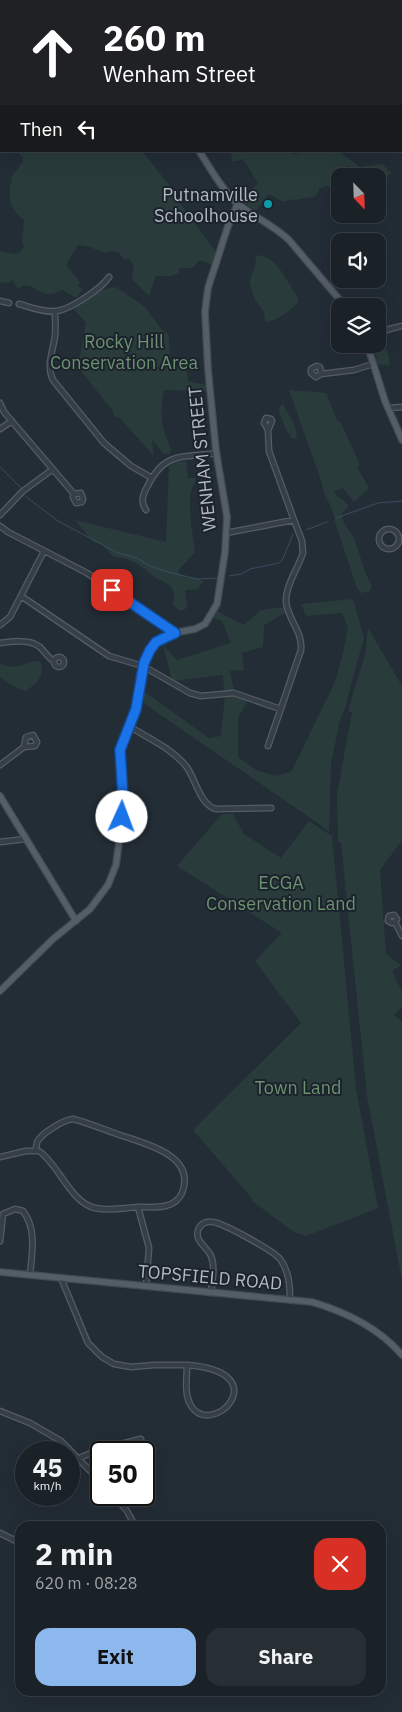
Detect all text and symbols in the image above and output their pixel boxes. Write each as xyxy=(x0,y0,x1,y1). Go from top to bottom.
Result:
text: 260 m xyxy=(103,15,206,61)
icon: ahead xyxy=(20,20,85,85)
text: Wenham Street xyxy=(103,59,256,88)
icon: left xyxy=(73,115,101,143)
text: Then xyxy=(20,117,63,141)
north arrow xyxy=(331,168,386,222)
map controls xyxy=(331,168,386,353)
place label: Putnamville Schoolhouse xyxy=(154,183,258,227)
marker: Putnamville Schoolhouse xyxy=(262,198,274,210)
button: sound xyxy=(331,233,386,288)
button: layers xyxy=(331,298,386,353)
park label: Rocky Hill Conservation Area xyxy=(50,330,198,374)
street label: WENHAM STREET xyxy=(183,385,221,533)
pin xyxy=(91,569,133,611)
icon: arrive xyxy=(98,576,126,604)
position arrow xyxy=(95,790,147,842)
park label: ECGA Conservation Land xyxy=(206,871,356,915)
park label: Town Land xyxy=(255,1076,341,1099)
street label: TOPSFIELD ROAD xyxy=(137,1259,283,1295)
speed limit sign: 50 xyxy=(90,1441,155,1506)
text: 45 xyxy=(32,1451,63,1484)
text: km/h xyxy=(33,1478,62,1493)
text: 2 min xyxy=(35,1534,113,1573)
button: close xyxy=(314,1538,366,1590)
text: 620 m · 08:28 xyxy=(35,1573,137,1593)
button: Exit xyxy=(35,1628,196,1686)
button: Share xyxy=(206,1628,366,1686)

